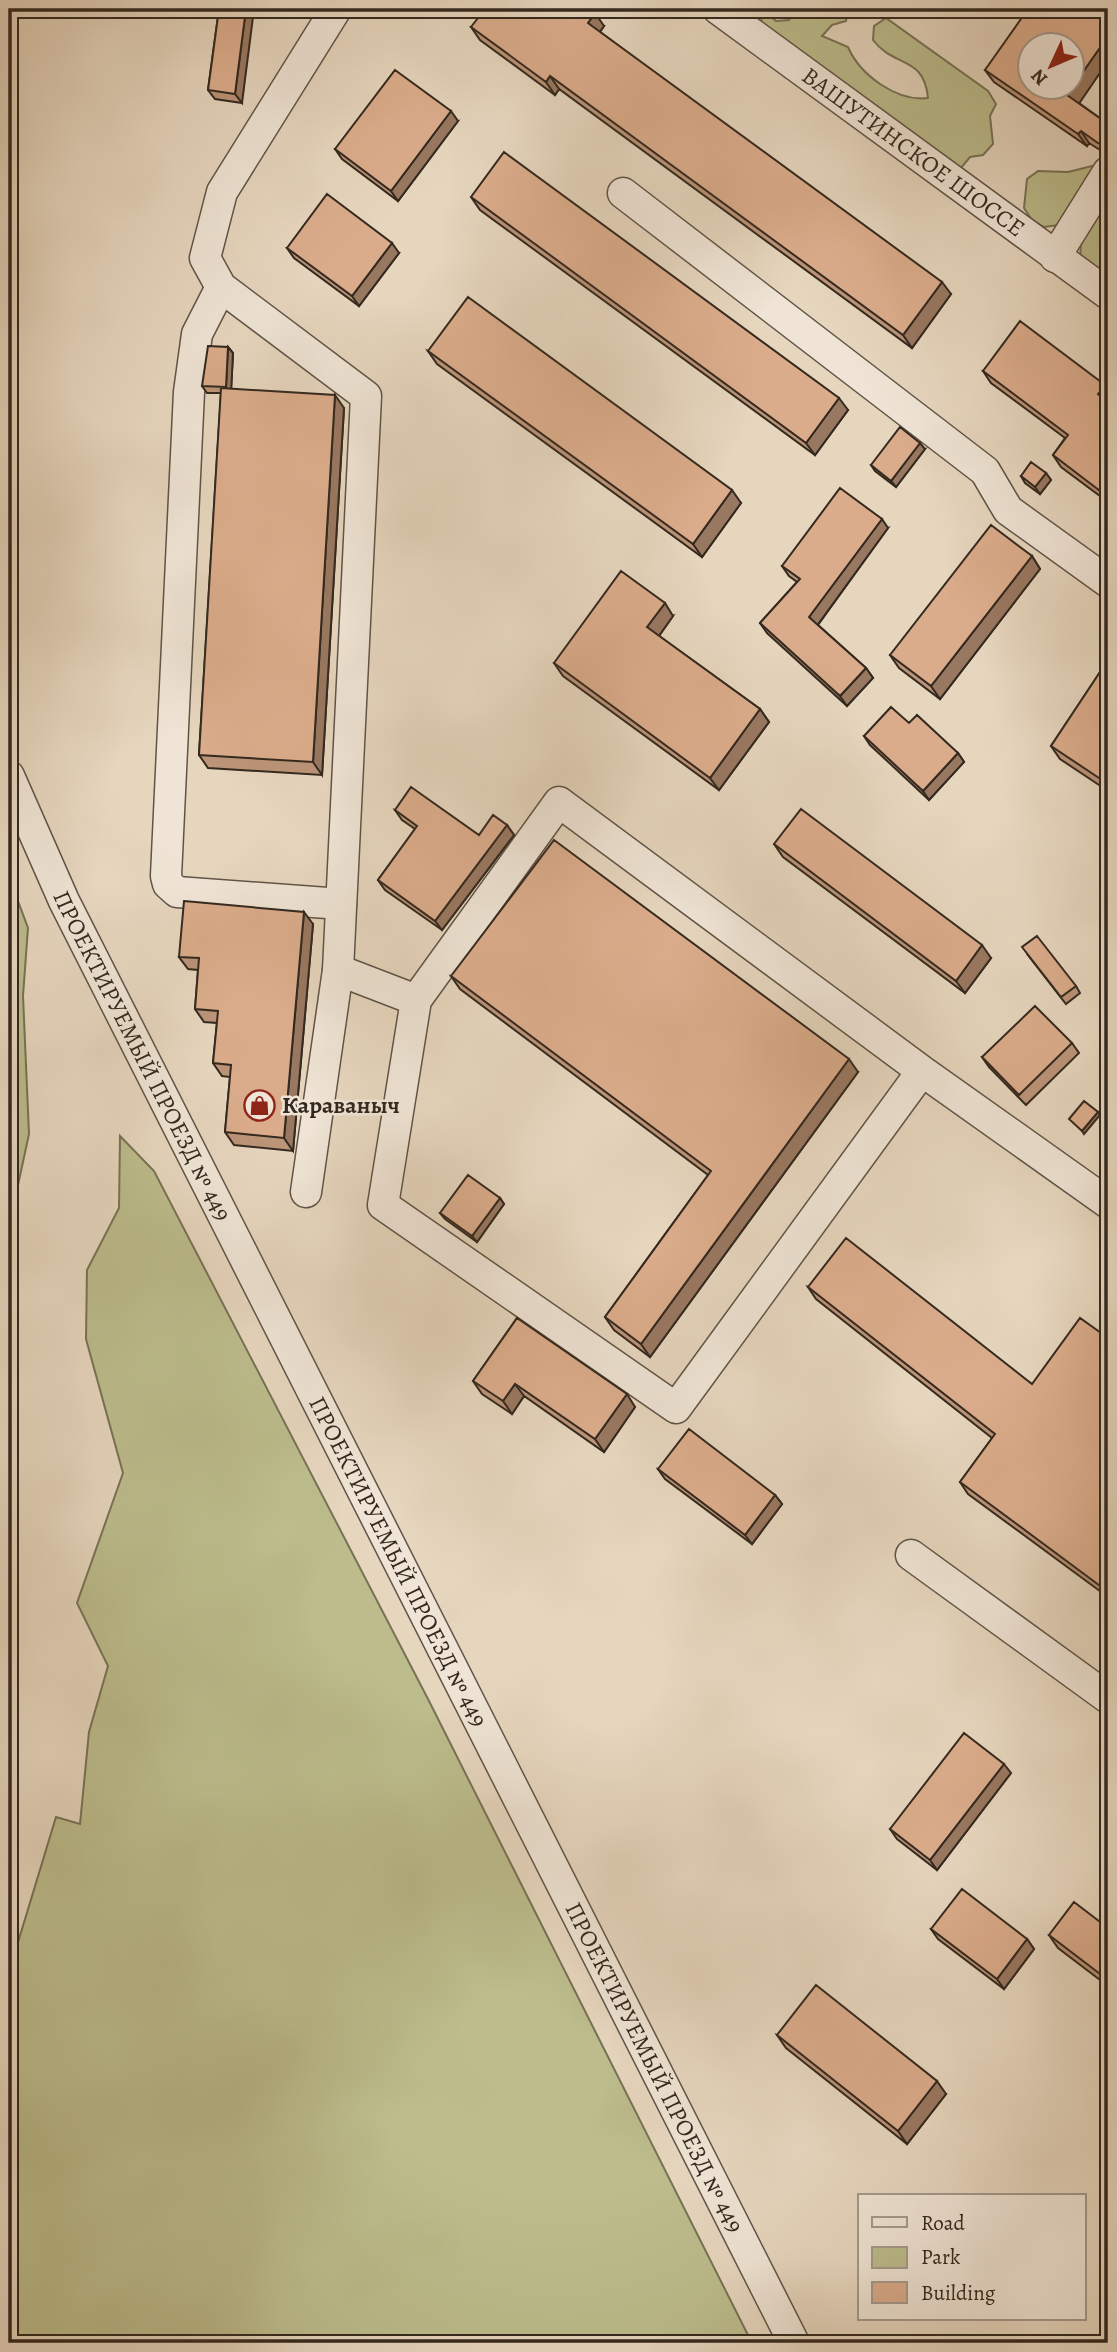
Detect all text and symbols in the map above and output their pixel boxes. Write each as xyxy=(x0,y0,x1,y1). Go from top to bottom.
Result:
north arrow xyxy=(1016,32,1086,102)
street label: ВАШУТИНСКОЕ ШОССЕ xyxy=(795,60,1031,244)
text: N xyxy=(1025,63,1054,91)
street label: ПРОЕКТИРУЕМЫЙ ПРОЕЗД № 449 xyxy=(45,886,239,1226)
shop icon: Караваныч xyxy=(242,1088,276,1122)
place label: Караваныч xyxy=(282,1089,400,1121)
street label: ПРОЕКТИРУЕМЫЙ ПРОЕЗД № 449 xyxy=(301,1391,495,1732)
street label: ПРОЕКТИРУЕМЫЙ ПРОЕЗД № 449 xyxy=(557,1897,752,2238)
legend xyxy=(858,2194,1086,2320)
text: Road xyxy=(921,2209,965,2237)
text: Park xyxy=(921,2243,961,2271)
text: Building xyxy=(921,2279,996,2307)

